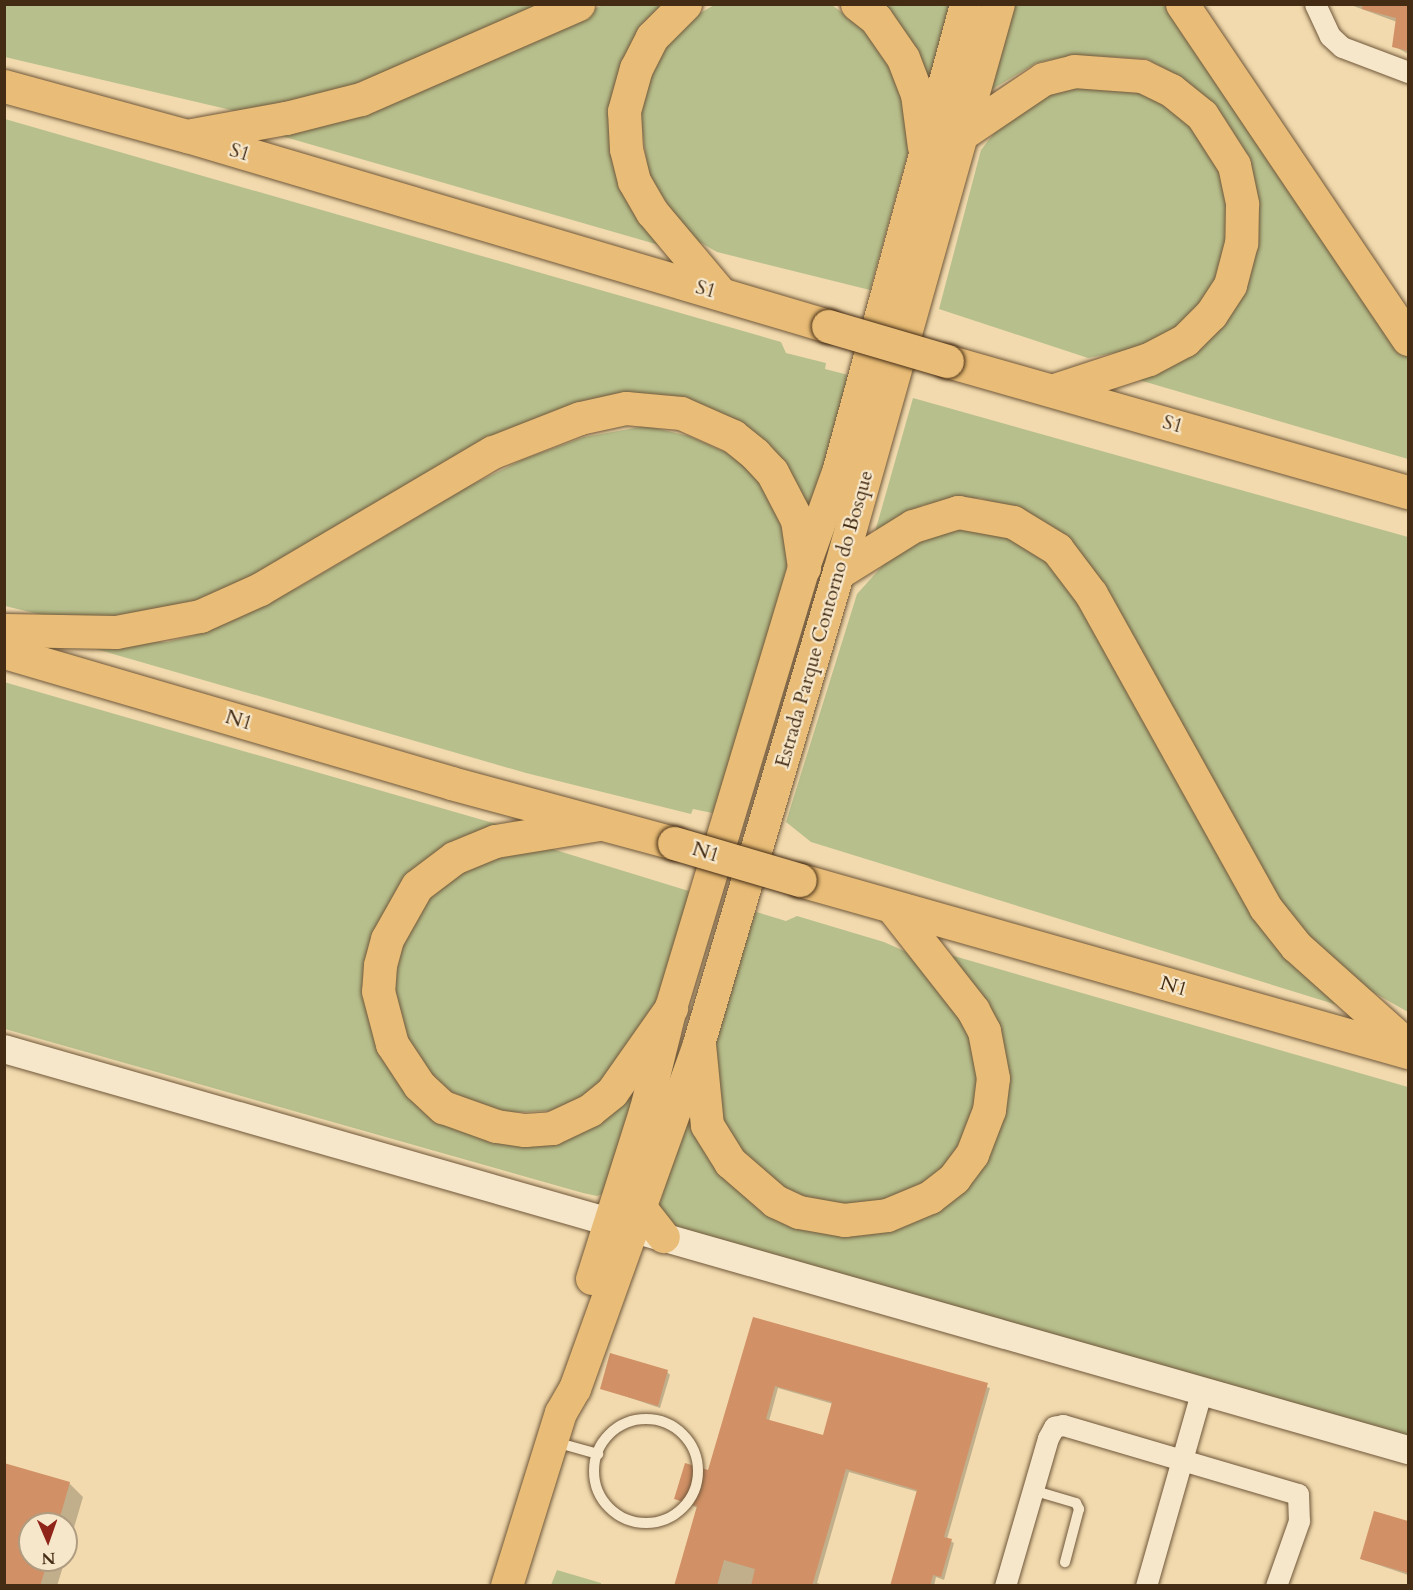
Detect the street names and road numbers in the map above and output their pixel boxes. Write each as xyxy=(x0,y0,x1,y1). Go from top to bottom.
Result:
street label: S1 xyxy=(227,138,253,166)
street label: S1 xyxy=(693,275,719,303)
street label: S1 xyxy=(1160,410,1186,438)
street label: Estrada Parque Contorno do Bosque xyxy=(770,468,878,770)
street label: N1 xyxy=(222,705,256,735)
street label: N1 xyxy=(689,837,723,867)
street label: N1 xyxy=(1158,971,1190,1001)

